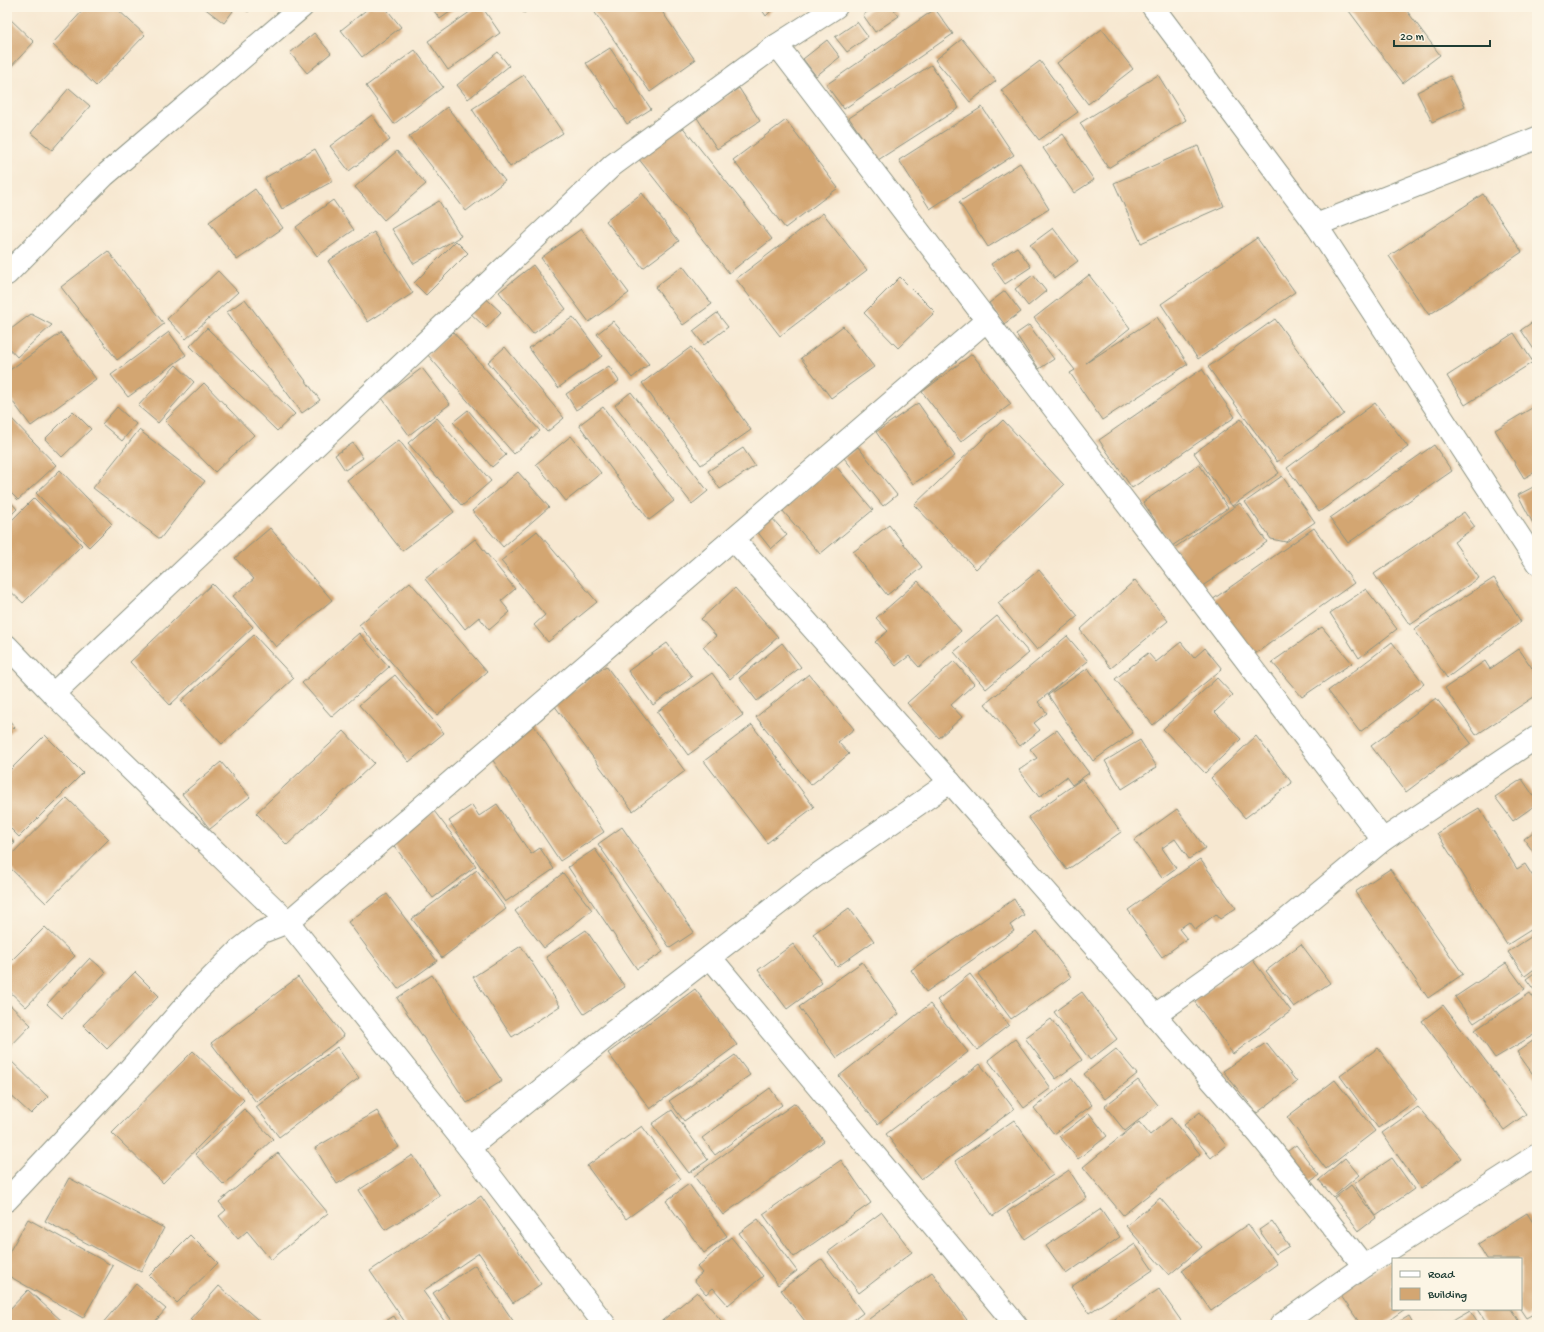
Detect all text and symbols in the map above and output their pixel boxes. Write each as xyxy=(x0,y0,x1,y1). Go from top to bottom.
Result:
scale bar xyxy=(1394,22,1490,48)
text: 20 m xyxy=(1400,31,1425,45)
legend xyxy=(1392,1258,1522,1310)
text: Road xyxy=(1428,1269,1455,1283)
text: Building xyxy=(1427,1289,1467,1303)

